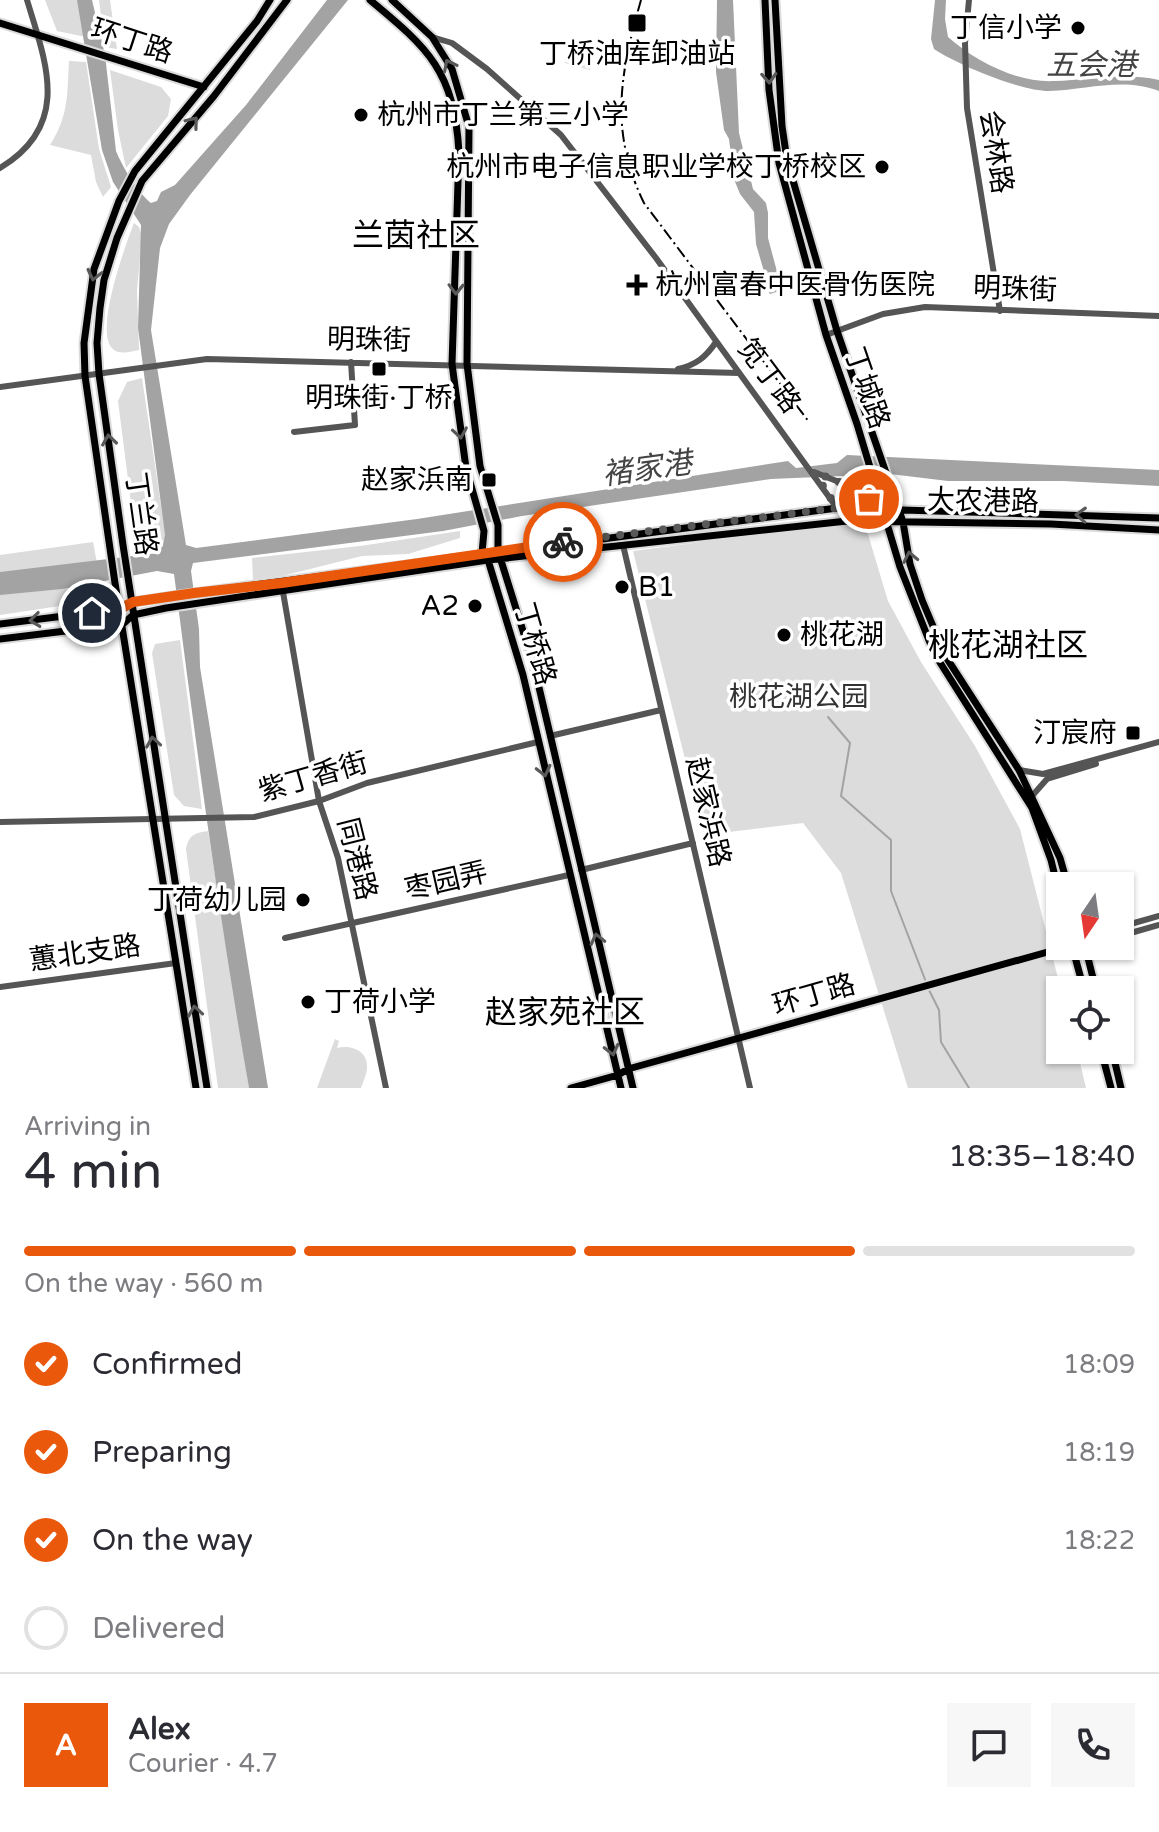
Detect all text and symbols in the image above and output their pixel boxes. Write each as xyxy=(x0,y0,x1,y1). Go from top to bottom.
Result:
place label: 丁信小学 xyxy=(950,11,1062,45)
street label: 环丁路 xyxy=(87,12,177,70)
marker: 丁桥油库卸油站 xyxy=(626,12,648,34)
marker: 丁信小学 xyxy=(1069,19,1087,37)
place label: 丁桥油库卸油站 xyxy=(539,37,735,71)
water label: 五会港 xyxy=(1046,47,1140,84)
one-way arrow xyxy=(443,59,458,74)
one-way arrow xyxy=(760,72,777,85)
place label: 杭州市丁兰第三小学 xyxy=(377,98,629,132)
marker: 杭州市丁兰第三小学 xyxy=(352,106,370,124)
street label: 会林路 xyxy=(973,108,1019,196)
one-way arrow xyxy=(183,117,198,131)
place label: 杭州市电子信息职业学校丁桥校区 xyxy=(446,150,866,184)
marker: 杭州市电子信息职业学校丁桥校区 xyxy=(873,158,891,176)
district label: 兰茵社区 xyxy=(352,217,480,255)
one-way arrow xyxy=(86,267,103,281)
place label: 杭州富春中医骨伤医院 xyxy=(655,268,935,302)
street label: 明珠街 xyxy=(972,271,1058,307)
marker: 杭州富春中医骨伤医院 xyxy=(626,274,648,296)
one-way arrow xyxy=(447,283,464,296)
street label: 明珠街 xyxy=(327,322,411,358)
street label: 笕丁路 xyxy=(730,332,808,420)
street label: 丁城路 xyxy=(837,343,897,433)
marker: 明珠街·丁桥 xyxy=(370,360,388,378)
place label: 明珠街·丁桥 xyxy=(305,381,453,415)
one-way arrow xyxy=(451,427,468,440)
one-way arrow xyxy=(100,434,117,447)
water label: 褚家港 xyxy=(600,444,698,494)
place label: 赵家浜南 xyxy=(361,463,473,497)
pin xyxy=(835,465,903,533)
street label: 丁兰路 xyxy=(118,470,164,558)
marker: 赵家浜南 xyxy=(480,471,498,489)
icon: bag xyxy=(847,477,891,521)
street label: 大农港路 xyxy=(927,483,1039,519)
courier xyxy=(523,502,603,582)
one-way arrow xyxy=(1074,507,1087,524)
icon: bike xyxy=(541,520,585,564)
one-way arrow xyxy=(902,551,919,565)
place label: B1 xyxy=(638,570,675,604)
marker: B1 xyxy=(613,578,631,596)
pin xyxy=(58,579,126,647)
place label: A2 xyxy=(421,589,459,623)
icon: home xyxy=(70,591,114,635)
marker: A2 xyxy=(466,597,484,615)
street label: 丁桥路 xyxy=(507,599,563,689)
one-way arrow xyxy=(28,611,42,628)
place label: 桃花湖 xyxy=(800,618,884,652)
marker: 桃花湖 xyxy=(775,626,793,644)
district label: 桃花湖社区 xyxy=(928,627,1088,665)
park label: 桃花湖公园 xyxy=(729,680,869,714)
place label: 汀宸府 xyxy=(1033,716,1117,750)
marker: 汀宸府 xyxy=(1124,724,1142,742)
one-way arrow xyxy=(146,735,163,749)
street label: 紫丁香街 xyxy=(254,745,372,809)
street label: 赵家浜路 xyxy=(679,754,737,870)
one-way arrow xyxy=(535,763,552,777)
street label: 同港路 xyxy=(330,814,384,904)
street label: 枣园弄 xyxy=(401,855,491,907)
north arrow xyxy=(1046,872,1134,960)
map controls xyxy=(1046,872,1134,1064)
place label: 丁荷幼儿园 xyxy=(147,883,287,917)
marker: 丁荷幼儿园 xyxy=(294,891,312,909)
street label: 蕙北支路 xyxy=(27,928,143,978)
one-way arrow xyxy=(590,932,607,946)
street label: 环丁路 xyxy=(769,967,859,1023)
button: locate xyxy=(1046,976,1134,1064)
place label: 丁荷小学 xyxy=(324,985,436,1019)
marker: 丁荷小学 xyxy=(299,993,317,1011)
district label: 赵家苑社区 xyxy=(485,994,645,1032)
one-way arrow xyxy=(188,1004,205,1018)
one-way arrow xyxy=(603,1043,620,1057)
text: Arriving in xyxy=(24,1111,151,1142)
text: 18:35–18:40 xyxy=(948,1138,1135,1175)
text: 4 min xyxy=(24,1140,163,1203)
text: On the way · 560 m xyxy=(24,1268,263,1299)
icon: check xyxy=(24,1342,68,1386)
text: Confirmed xyxy=(92,1346,243,1383)
text: 18:09 xyxy=(1063,1349,1135,1380)
icon: check xyxy=(24,1430,68,1474)
text: Preparing xyxy=(92,1434,232,1471)
text: 18:19 xyxy=(1063,1437,1135,1468)
icon: check xyxy=(24,1518,68,1562)
text: On the way xyxy=(92,1522,253,1559)
text: 18:22 xyxy=(1063,1525,1135,1556)
text: Delivered xyxy=(92,1610,226,1647)
button: chat xyxy=(947,1703,1031,1787)
button: phone xyxy=(1051,1703,1135,1787)
text: Alex xyxy=(128,1711,191,1748)
text: A xyxy=(55,1727,77,1764)
text: Courier · 4.7 xyxy=(128,1748,278,1779)

